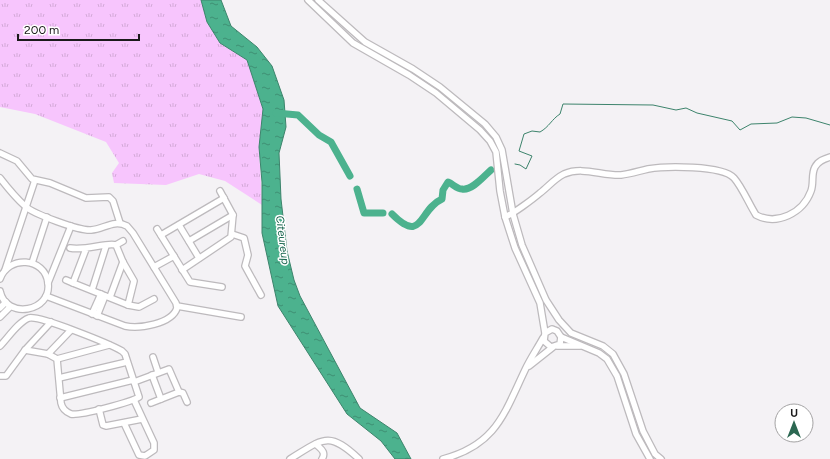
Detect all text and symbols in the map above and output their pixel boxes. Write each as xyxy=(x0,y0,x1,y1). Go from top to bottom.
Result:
scale bar xyxy=(18,16,139,42)
text: 200 m xyxy=(24,23,59,37)
water label: Citeureup xyxy=(273,215,292,266)
north arrow xyxy=(774,403,814,443)
text: U xyxy=(790,407,798,420)

